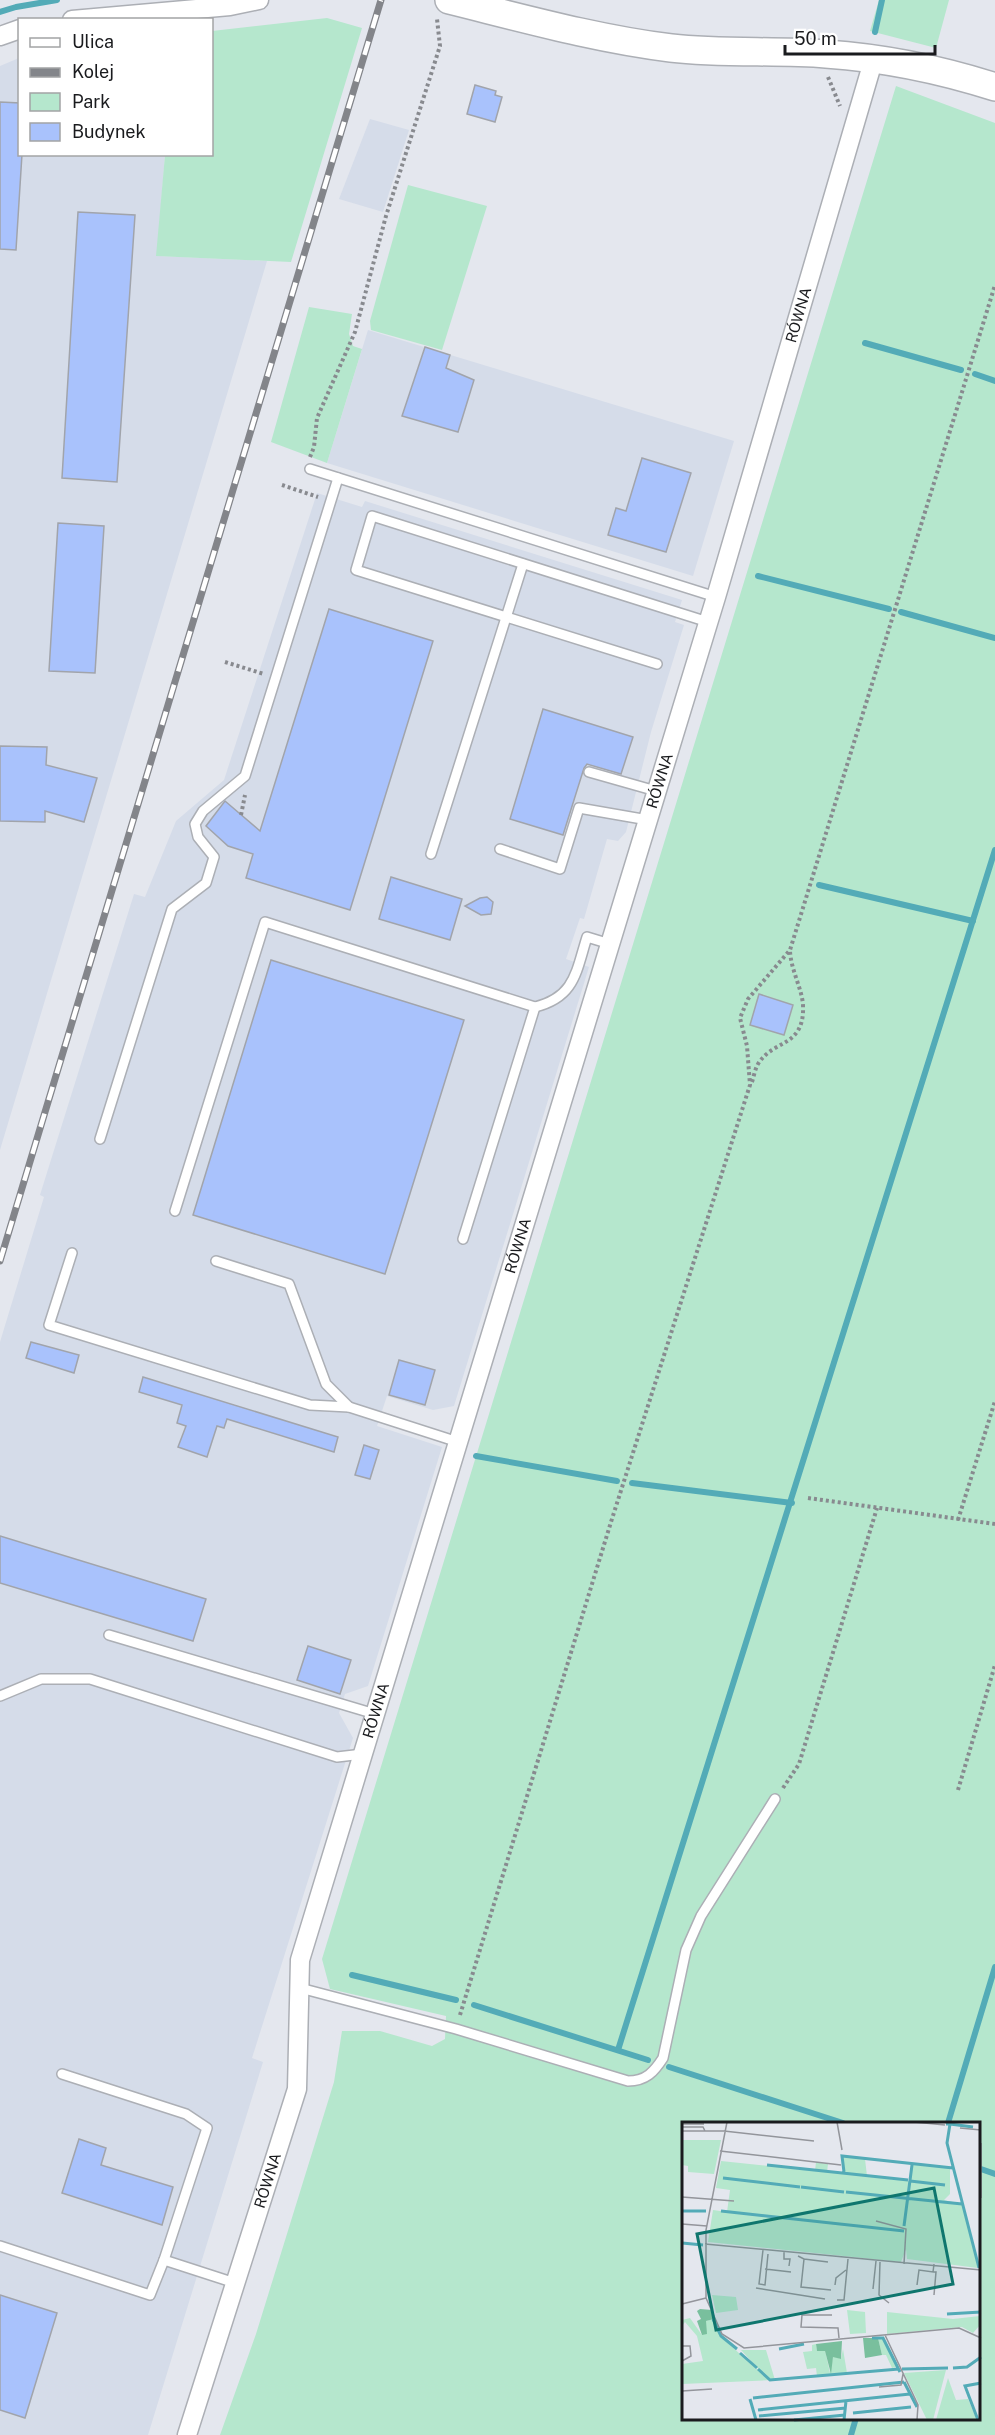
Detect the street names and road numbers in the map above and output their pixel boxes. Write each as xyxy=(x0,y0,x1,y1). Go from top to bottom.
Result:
street label: RÓWNA xyxy=(782,285,814,345)
street label: RÓWNA xyxy=(643,751,676,810)
street label: RÓWNA xyxy=(501,1215,534,1275)
street label: RÓWNA xyxy=(359,1680,392,1740)
street label: RÓWNA xyxy=(251,2150,284,2210)

